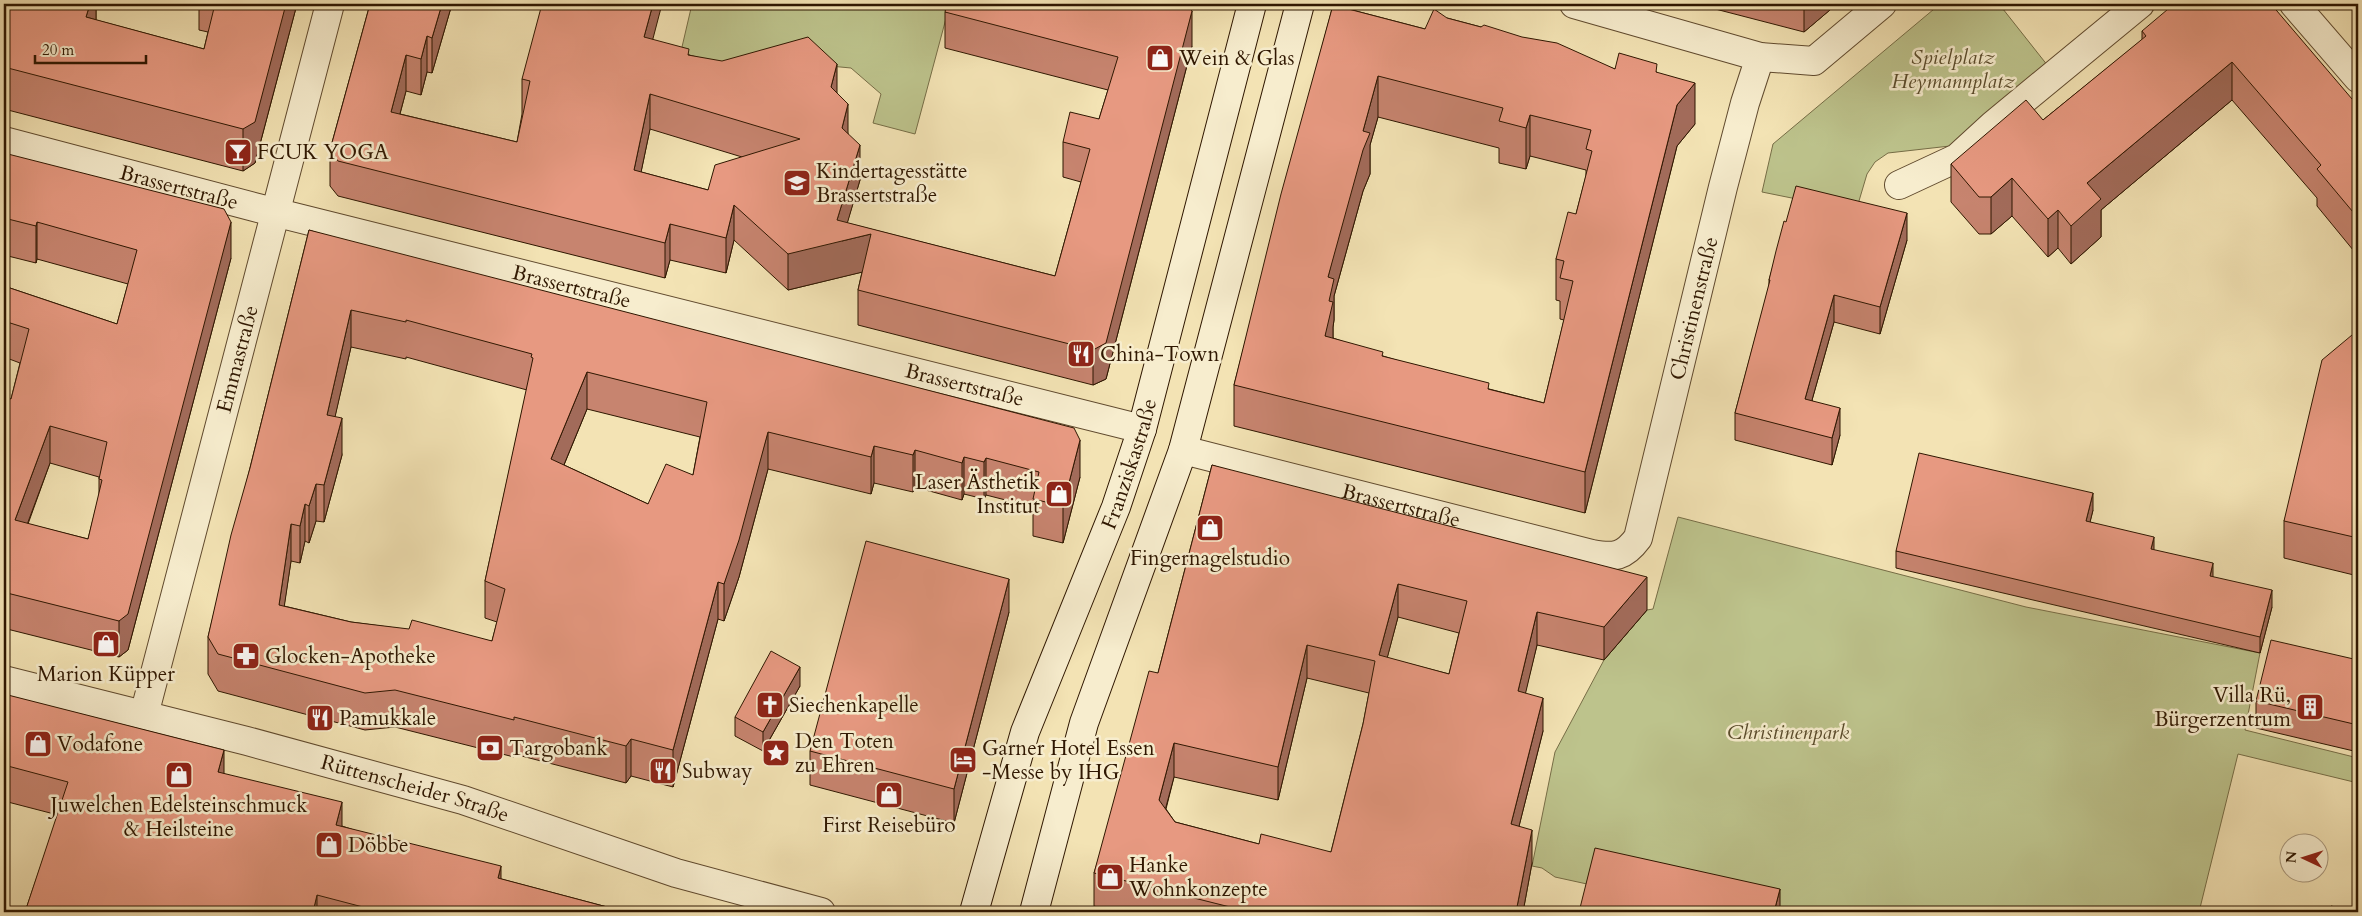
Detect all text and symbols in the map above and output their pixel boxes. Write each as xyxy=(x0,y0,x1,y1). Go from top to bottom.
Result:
scale bar xyxy=(35,32,146,64)
text: 20 m xyxy=(42,40,74,60)
shop icon: Wein & Glas xyxy=(1145,43,1175,73)
park label: Spielplatz Heymannplatz xyxy=(1891,43,2015,96)
place label: Wein & Glas xyxy=(1178,44,1295,73)
bar icon: FCUK YOGA xyxy=(223,137,253,167)
place label: FCUK YOGA xyxy=(257,138,389,167)
place label: Kindertagesstätte Brassertstraße xyxy=(816,157,968,210)
street label: Brassertstraße xyxy=(116,158,241,217)
school or university icon: Kindertagesstätte Brassertstraße xyxy=(782,168,812,198)
street label: Christinenstraße xyxy=(1663,234,1725,383)
street label: Brassertstraße xyxy=(509,258,634,316)
street label: Emmastraße xyxy=(210,302,266,416)
restaurant icon: China-Town xyxy=(1066,339,1096,369)
place label: China-Town xyxy=(1100,340,1219,369)
street label: Brassertstraße xyxy=(902,356,1027,414)
street label: Franziskastraße xyxy=(1095,396,1164,534)
place label: Laser Ästhetik Institut xyxy=(915,468,1041,521)
street label: Brassertstraße xyxy=(1339,477,1463,535)
shop icon: Laser Ästhetik Institut xyxy=(1044,479,1074,509)
shop icon: Fingernagelstudio xyxy=(1195,513,1225,543)
place label: Fingernagelstudio xyxy=(1130,544,1290,573)
shop icon: Marion Küpper xyxy=(91,629,121,659)
pharmacy icon: Glocken-Apotheke xyxy=(231,641,261,671)
place label: Glocken-Apotheke xyxy=(265,642,436,671)
place label: Marion Küpper xyxy=(37,660,175,689)
place label: Villa Rü, Bürgerzentrum xyxy=(2154,681,2291,734)
church icon: Siechenkapelle xyxy=(755,690,785,720)
place label: Siechenkapelle xyxy=(789,691,919,720)
building icon: Villa Rü, Bürgerzentrum xyxy=(2295,692,2325,722)
restaurant icon: Pamukkale xyxy=(305,703,335,733)
place label: Pamukkale xyxy=(339,704,436,733)
park label: Christinenpark xyxy=(1727,718,1850,747)
place label: Den Toten zu Ehren xyxy=(795,727,894,780)
shop icon: Vodafone xyxy=(23,729,53,759)
place label: Vodafone xyxy=(57,730,143,759)
bank icon: Targobank xyxy=(475,733,505,763)
place label: Targobank xyxy=(509,734,609,763)
place label: Garner Hotel Essen -Messe by IHG xyxy=(982,734,1155,787)
place icon: Den Toten zu Ehren xyxy=(761,738,791,768)
hotel icon: Garner Hotel Essen -Messe by IHG xyxy=(948,745,978,775)
street label: Rüttenscheider Straße xyxy=(318,748,513,830)
restaurant icon: Subway xyxy=(648,756,678,786)
place label: Subway xyxy=(682,757,752,786)
shop icon: Juwelchen Edelsteinschmuck & Heilsteine xyxy=(164,760,194,790)
shop icon: First Reisebüro xyxy=(874,780,904,810)
place label: Juwelchen Edelsteinschmuck & Heilsteine xyxy=(48,791,308,844)
place label: First Reisebüro xyxy=(822,811,956,840)
shop icon: Döbbe xyxy=(314,830,344,860)
place label: Döbbe xyxy=(348,831,409,860)
north arrow xyxy=(2280,834,2330,884)
text: N xyxy=(2282,850,2301,864)
place label: Hanke Wohnkonzepte xyxy=(1128,851,1268,904)
shop icon: Hanke Wohnkonzepte xyxy=(1095,862,1125,892)

